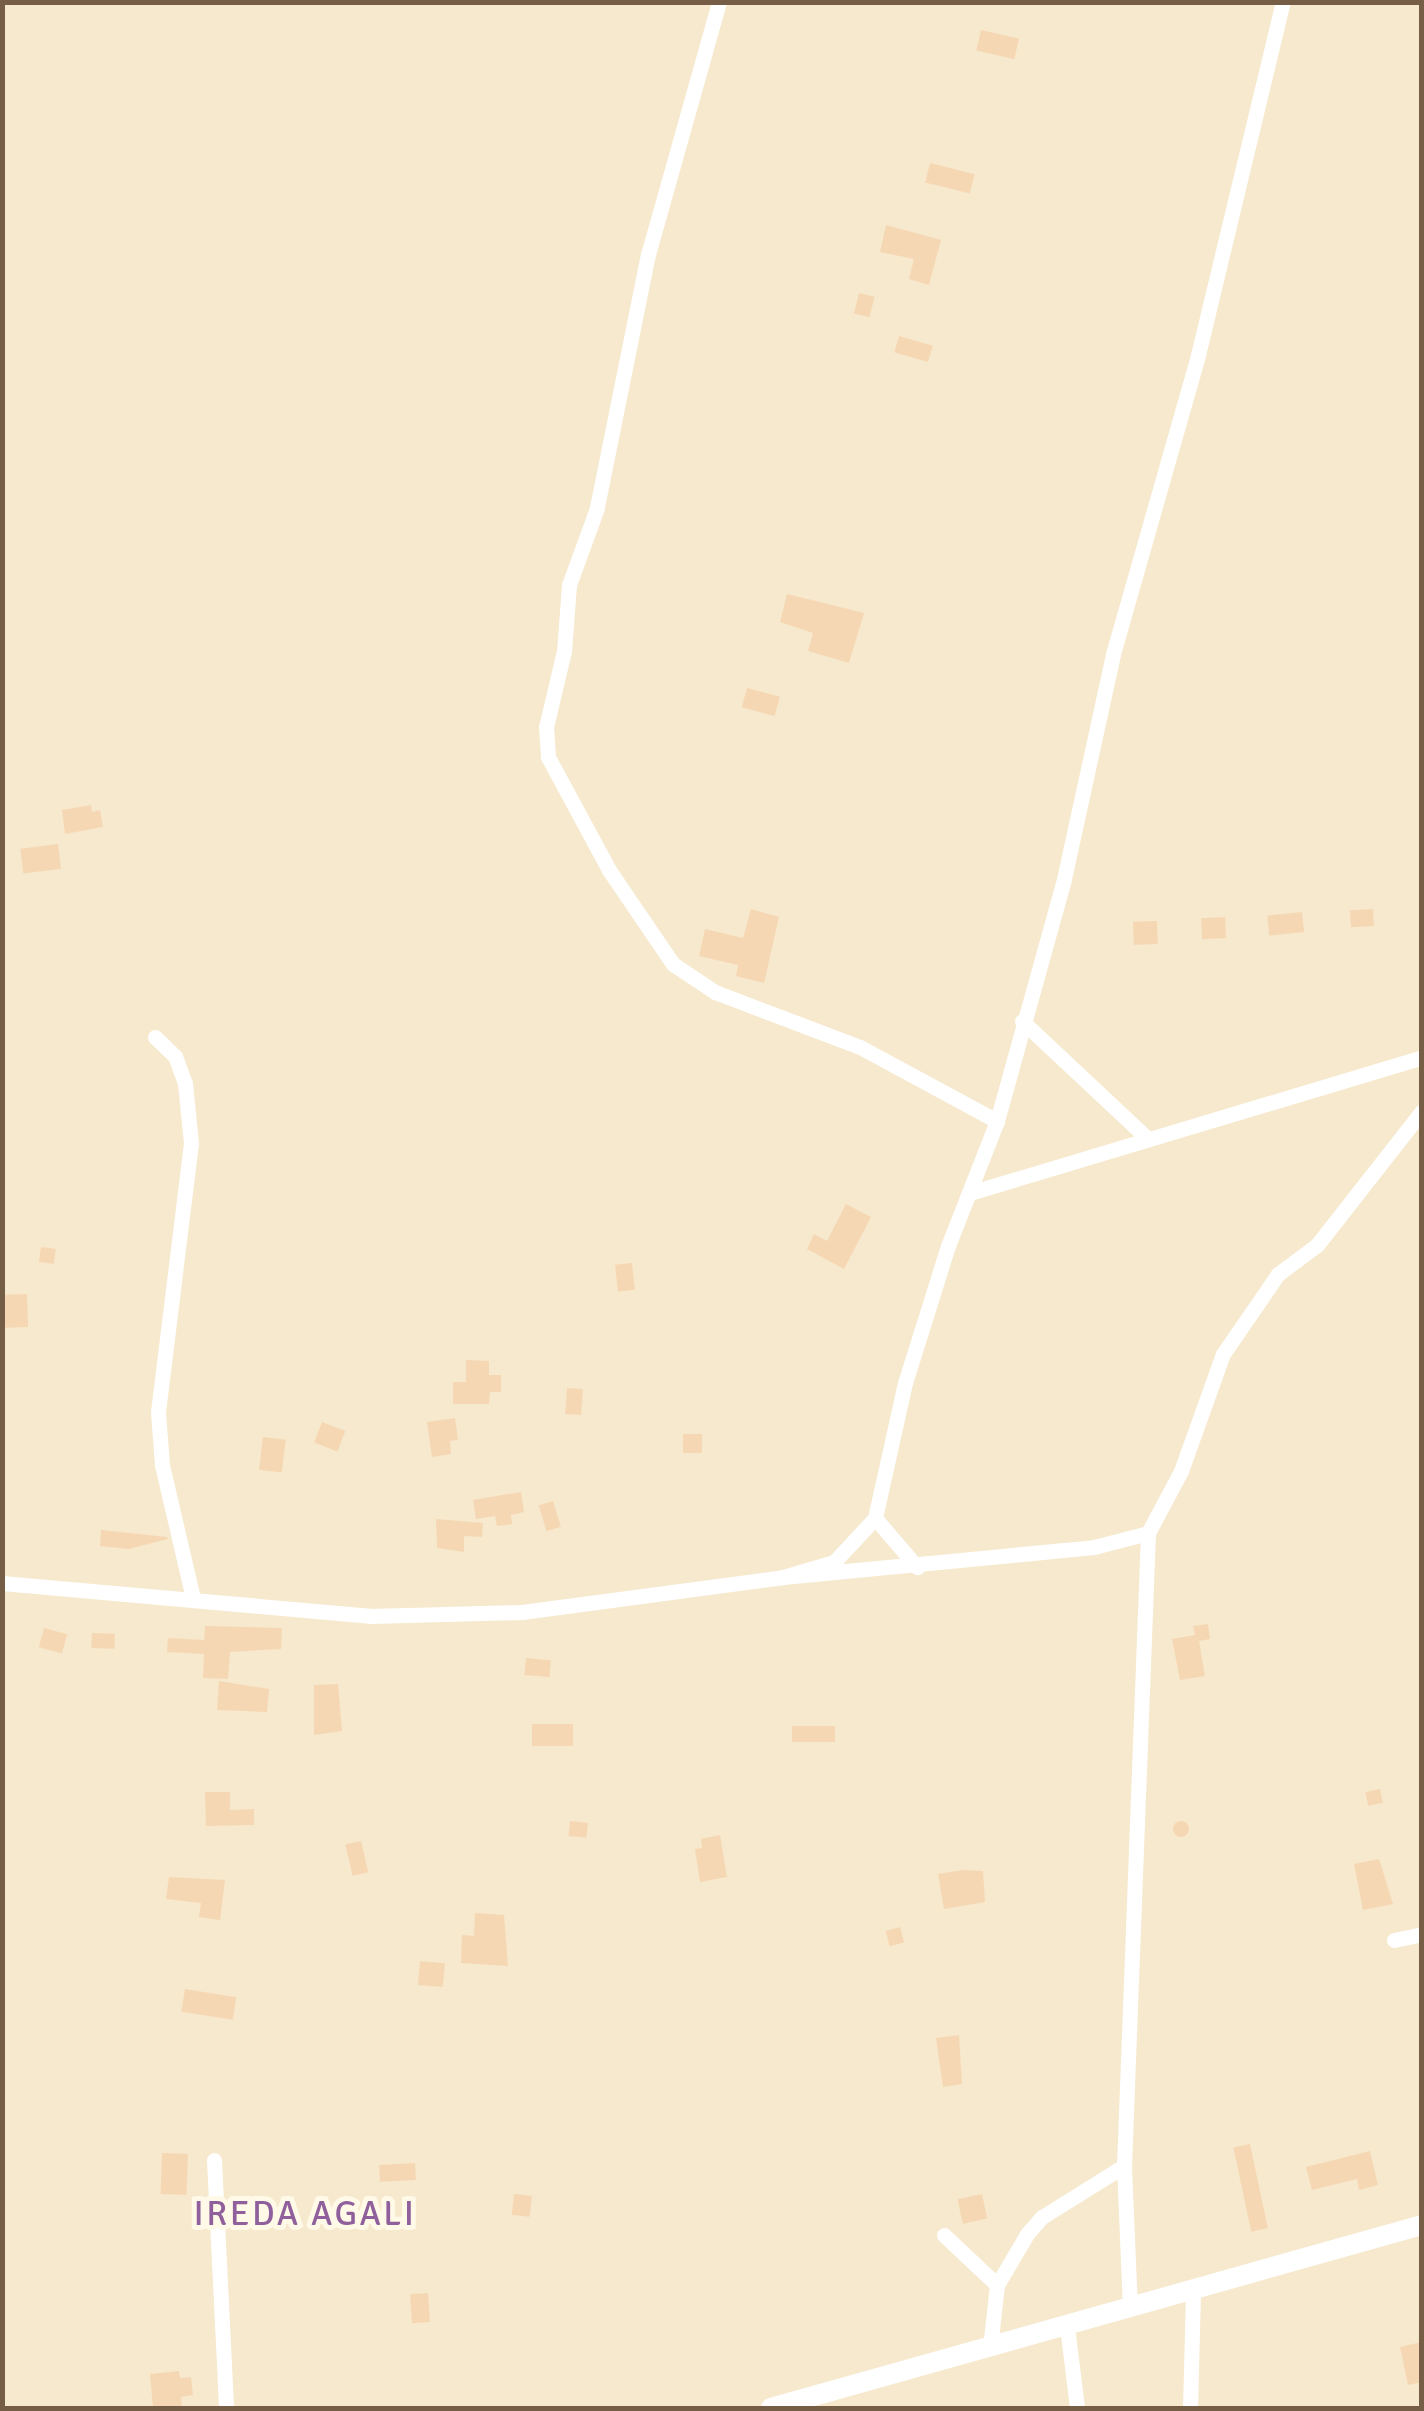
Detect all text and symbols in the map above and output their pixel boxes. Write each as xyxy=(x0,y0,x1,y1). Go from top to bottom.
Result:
district label: IREDA AGALI xyxy=(194,2193,416,2235)

